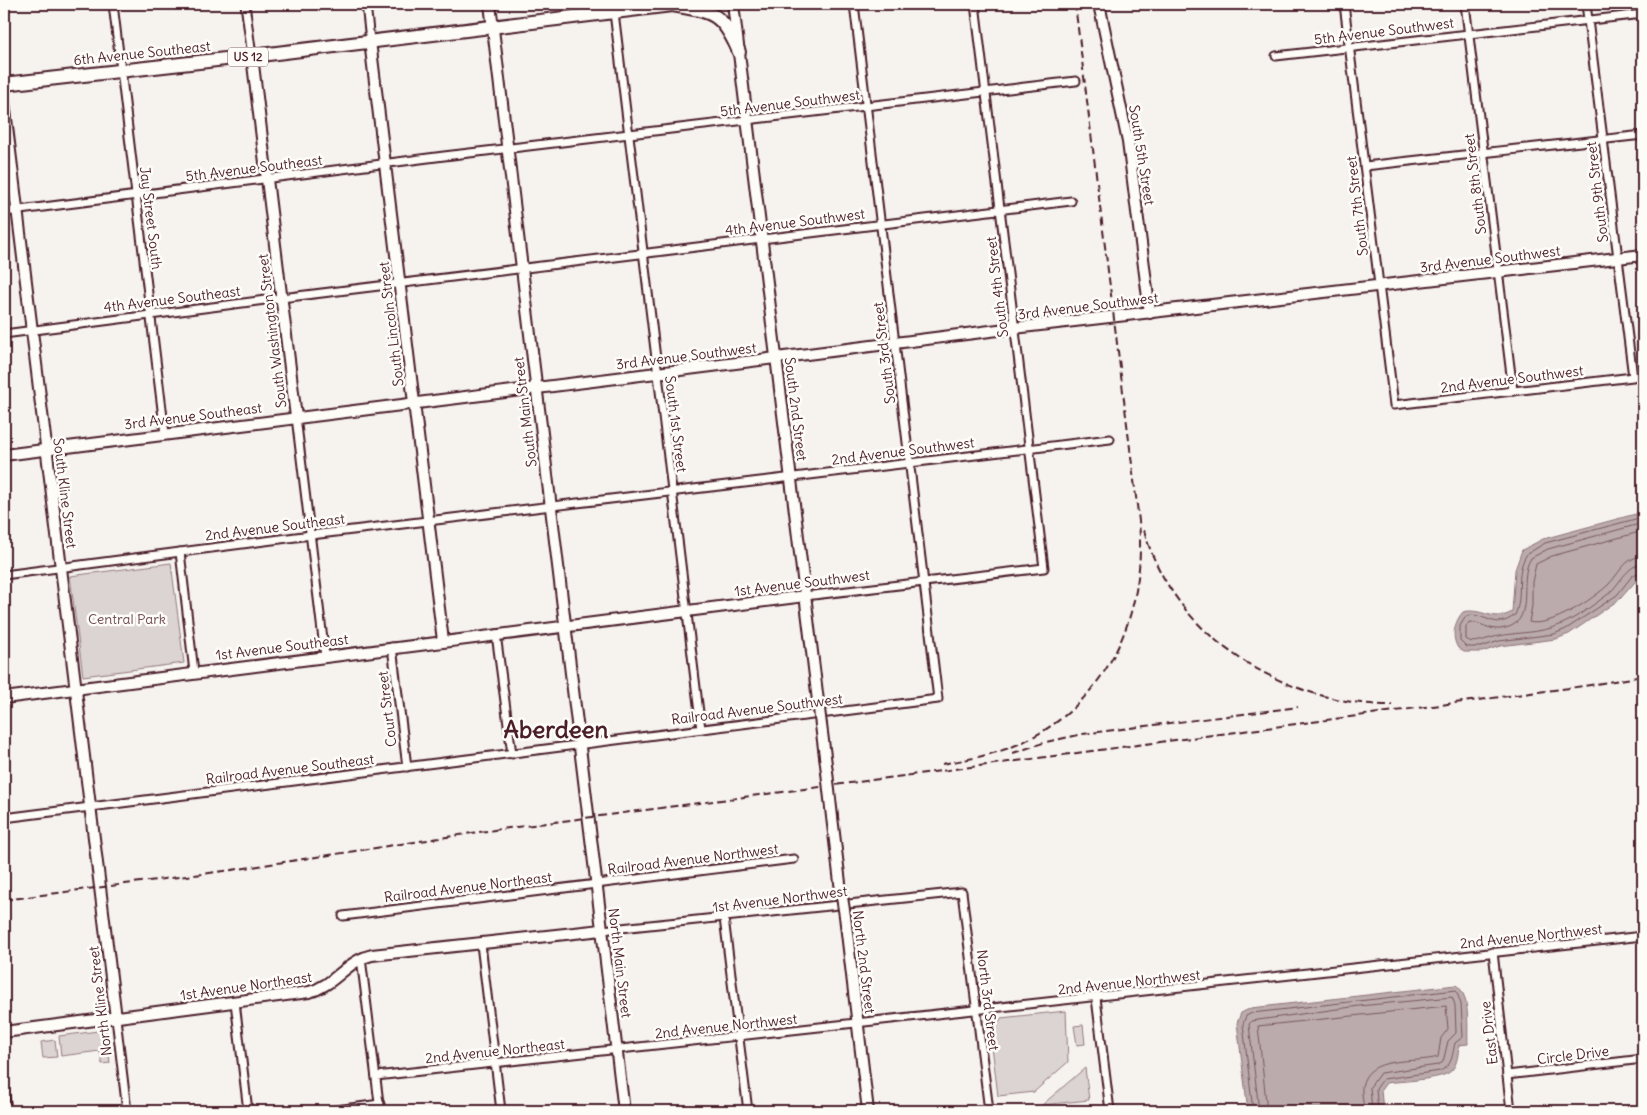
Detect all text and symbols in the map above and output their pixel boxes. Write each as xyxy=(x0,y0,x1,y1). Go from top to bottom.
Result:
street label: 5th Avenue Southwest xyxy=(1313,13,1455,49)
street label: 6th Avenue Southeast xyxy=(73,37,212,69)
road number: US 12 xyxy=(228,48,268,66)
street label: 5th Avenue Southwest xyxy=(719,85,861,121)
street label: South 5th Street xyxy=(1125,103,1159,207)
street label: South 8th Street xyxy=(1460,132,1490,235)
street label: South 9th Street xyxy=(1582,140,1612,243)
street label: 5th Avenue Southeast xyxy=(185,151,324,185)
street label: South 7th Street xyxy=(1342,155,1372,257)
street label: Jay Street South xyxy=(136,165,166,271)
street label: 4th Avenue Southwest xyxy=(724,204,866,240)
street label: South 4th Street xyxy=(982,235,1012,338)
street label: 3rd Avenue Southwest xyxy=(1419,241,1562,277)
street label: South Washington Street xyxy=(254,253,290,409)
street label: South Lincoln Street xyxy=(374,260,408,387)
street label: 4th Avenue Southeast xyxy=(103,282,242,316)
street label: 3rd Avenue Southwest xyxy=(1017,288,1160,324)
street label: South 3rd Street xyxy=(869,301,899,405)
street label: 3rd Avenue Southwest xyxy=(615,338,758,374)
street label: South Main Street xyxy=(509,355,541,468)
street label: South 2nd Street xyxy=(781,356,811,462)
street label: 2nd Avenue Southwest xyxy=(1440,361,1585,397)
street label: South 1st Street xyxy=(661,375,691,474)
street label: 3rd Avenue Southeast xyxy=(123,399,263,433)
street label: 2nd Avenue Southwest xyxy=(831,433,976,469)
street label: South Kline Street xyxy=(49,437,81,550)
street label: 2nd Avenue Southeast xyxy=(204,509,346,545)
street label: 1st Avenue Southwest xyxy=(733,566,871,600)
park label: Central Park xyxy=(88,610,166,628)
street label: 1st Avenue Southeast xyxy=(215,630,350,664)
street label: Court Street xyxy=(373,670,401,748)
street label: Railroad Avenue Southwest xyxy=(670,690,844,728)
district label: Aberdeen xyxy=(504,714,609,744)
street label: Railroad Avenue Southeast xyxy=(205,750,376,788)
street label: Railroad Avenue Northwest xyxy=(607,840,780,878)
street label: Railroad Avenue Northeast xyxy=(383,868,553,906)
street label: 1st Avenue Northwest xyxy=(712,882,849,916)
street label: North Main Street xyxy=(604,907,636,1019)
street label: North 2nd Street xyxy=(849,909,879,1015)
street label: 2nd Avenue Northwest xyxy=(1459,920,1603,952)
street label: North Kline Street xyxy=(84,945,116,1057)
street label: North 3rd Street xyxy=(973,948,1003,1052)
street label: 2nd Avenue Northwest xyxy=(1057,966,1201,998)
street label: 1st Avenue Northeast xyxy=(179,968,313,1004)
street label: East Drive xyxy=(1476,1000,1502,1066)
street label: 2nd Avenue Northwest xyxy=(654,1010,798,1042)
street label: 2nd Avenue Northeast xyxy=(424,1035,566,1067)
street label: Circle Drive xyxy=(1536,1042,1610,1068)

